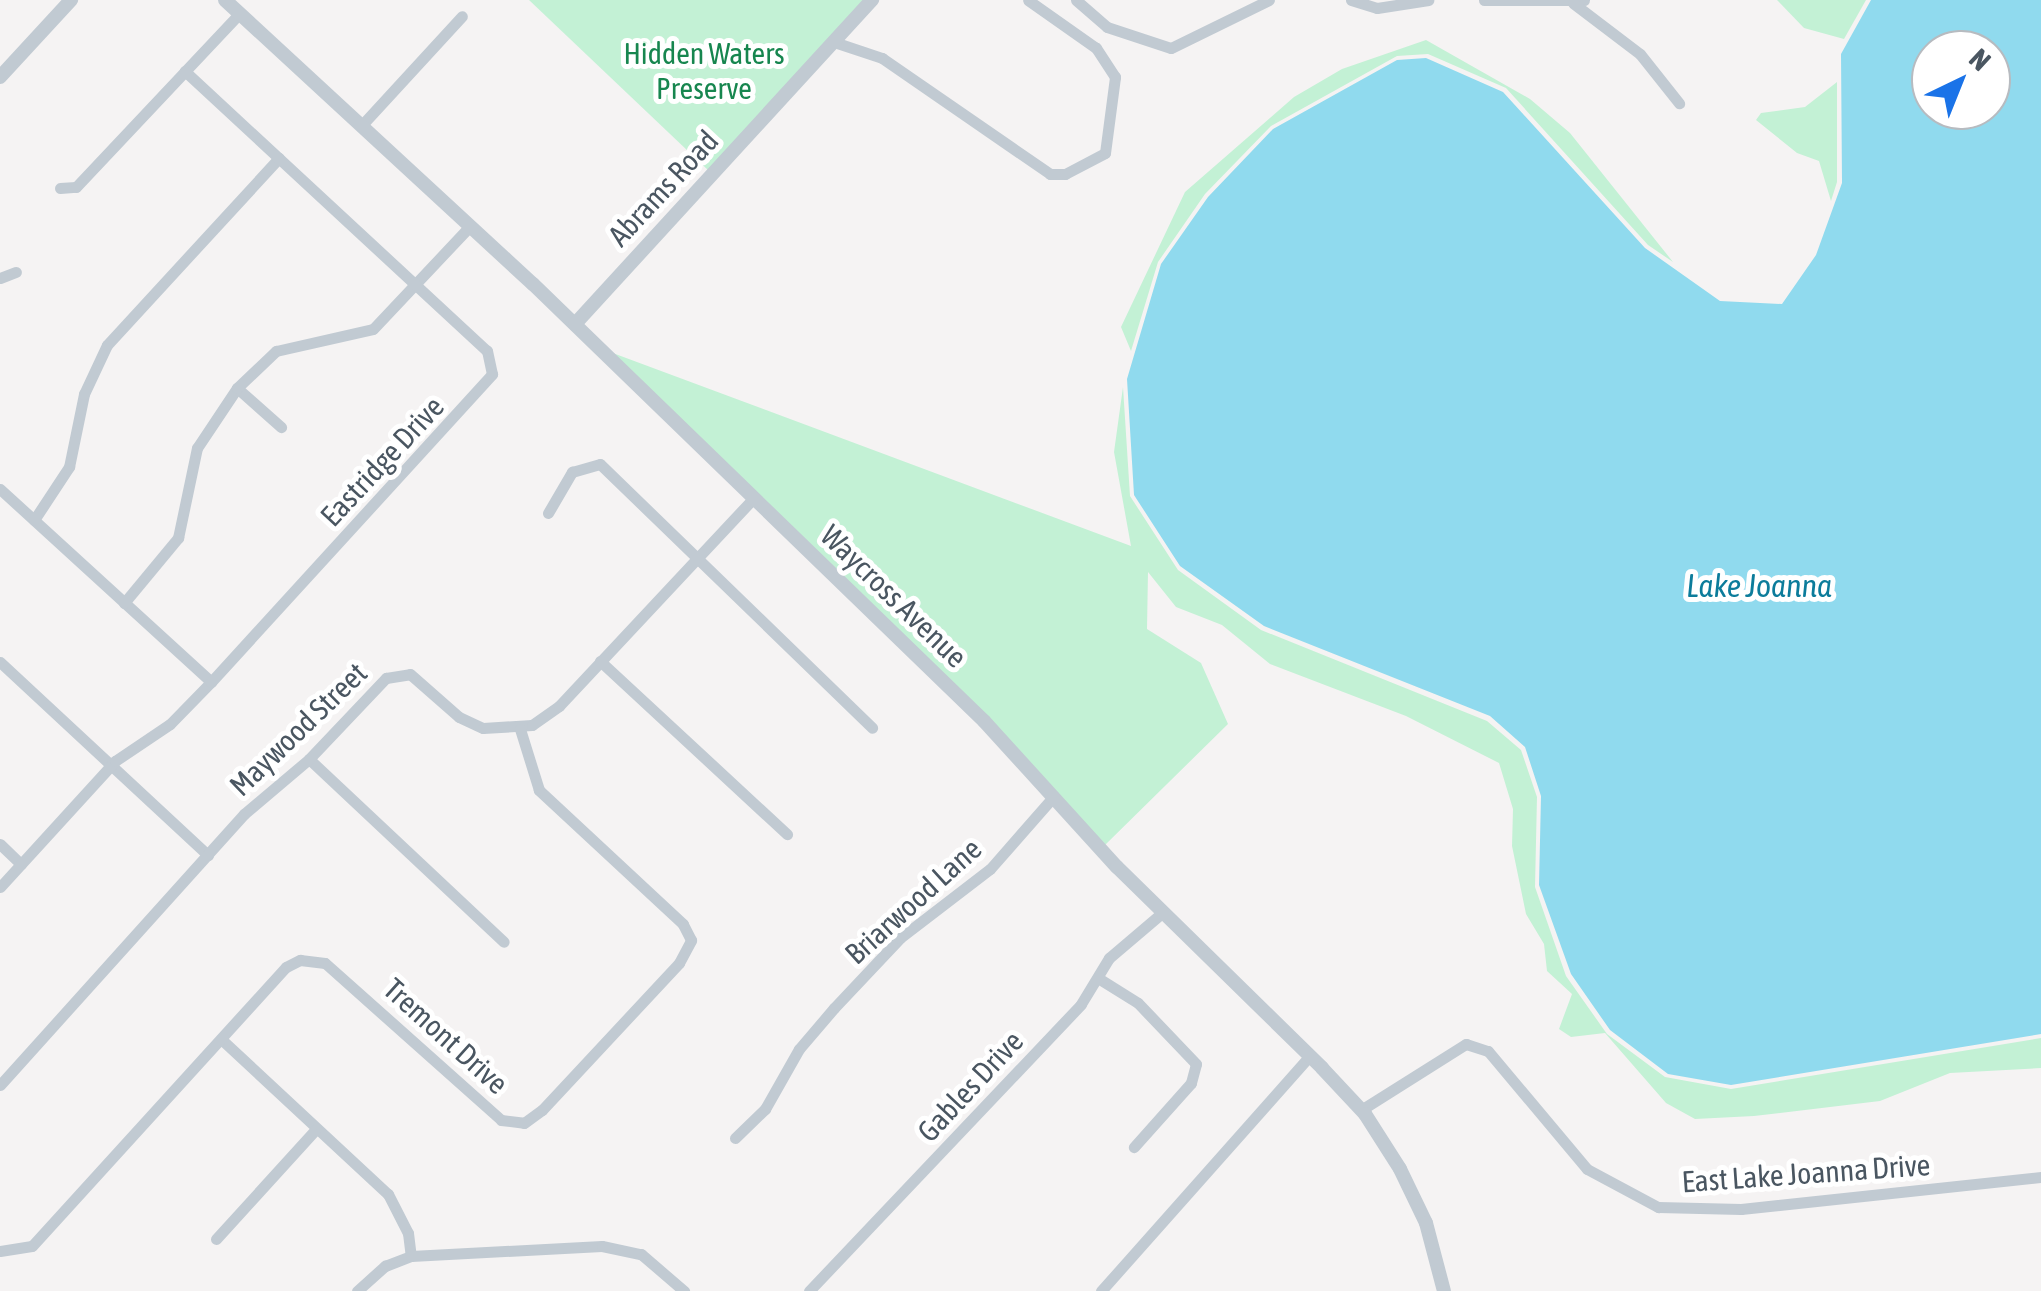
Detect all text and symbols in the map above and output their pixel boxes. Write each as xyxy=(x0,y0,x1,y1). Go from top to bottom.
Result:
north arrow xyxy=(1911,30,2011,130)
park label: Hidden Waters Preserve xyxy=(623,35,785,106)
text: N xyxy=(1963,42,1997,77)
street label: Abrams Road xyxy=(600,123,726,253)
street label: Eastridge Drive xyxy=(313,389,451,533)
street label: Waycross Avenue xyxy=(813,517,975,675)
water label: Lake Joanna xyxy=(1686,567,1832,605)
street label: Maywood Street xyxy=(222,655,374,803)
street label: Briarwood Lane xyxy=(838,831,988,971)
street label: Tremont Drive xyxy=(376,971,516,1101)
street label: Gables Drive xyxy=(910,1023,1030,1149)
street label: East Lake Joanna Drive xyxy=(1681,1146,1931,1200)

